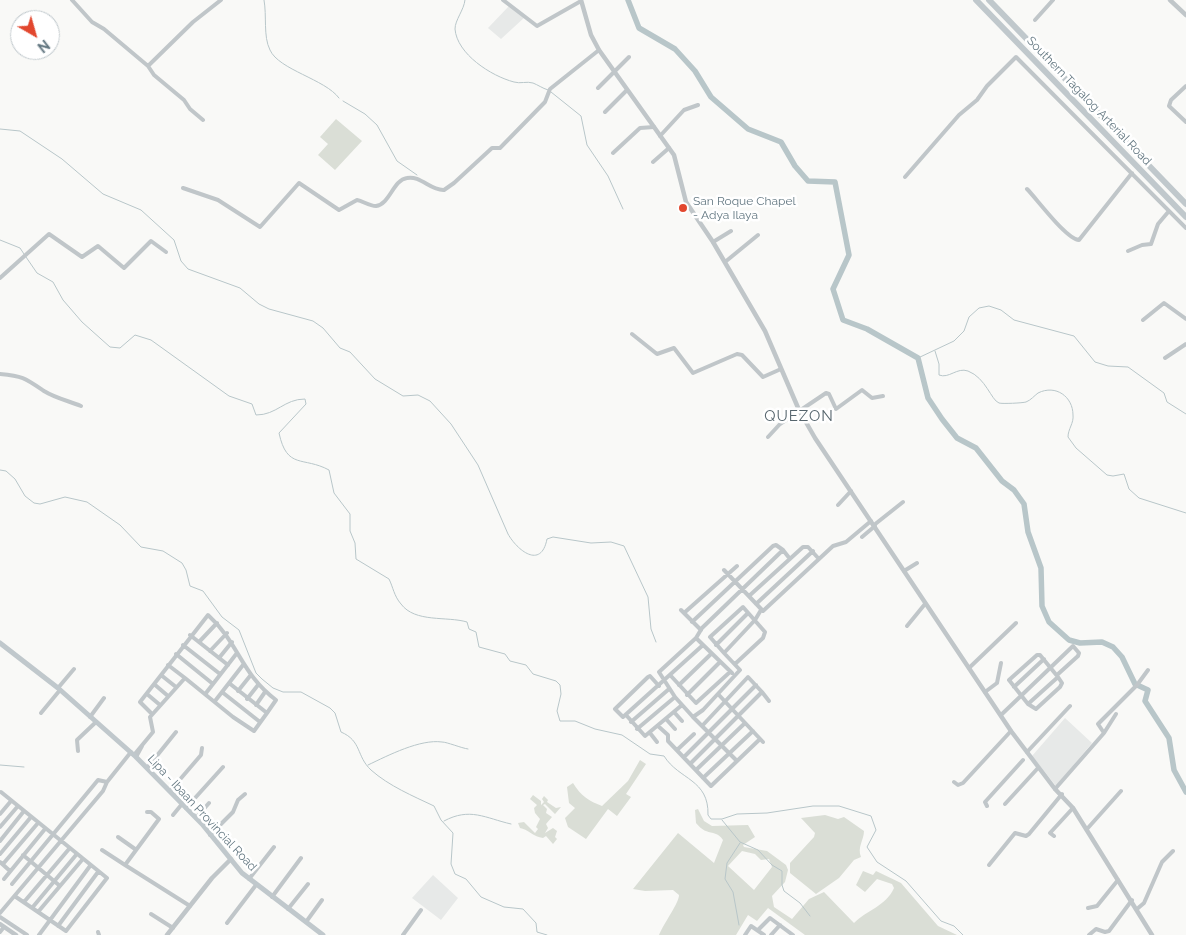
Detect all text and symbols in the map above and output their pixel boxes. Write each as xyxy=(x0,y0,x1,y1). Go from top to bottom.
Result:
north arrow xyxy=(10,10,60,60)
street label: Southern Tagalog Arterial Road xyxy=(1024,34,1154,168)
text: N xyxy=(34,36,53,56)
place label: San Roque Chapel - Adya Ilaya xyxy=(693,194,796,222)
marker: San Roque Chapel - Adya Ilaya xyxy=(677,202,689,214)
district label: QUEZON xyxy=(763,407,835,425)
street label: Lipa - Ibaan Provincial Road xyxy=(144,752,260,874)

